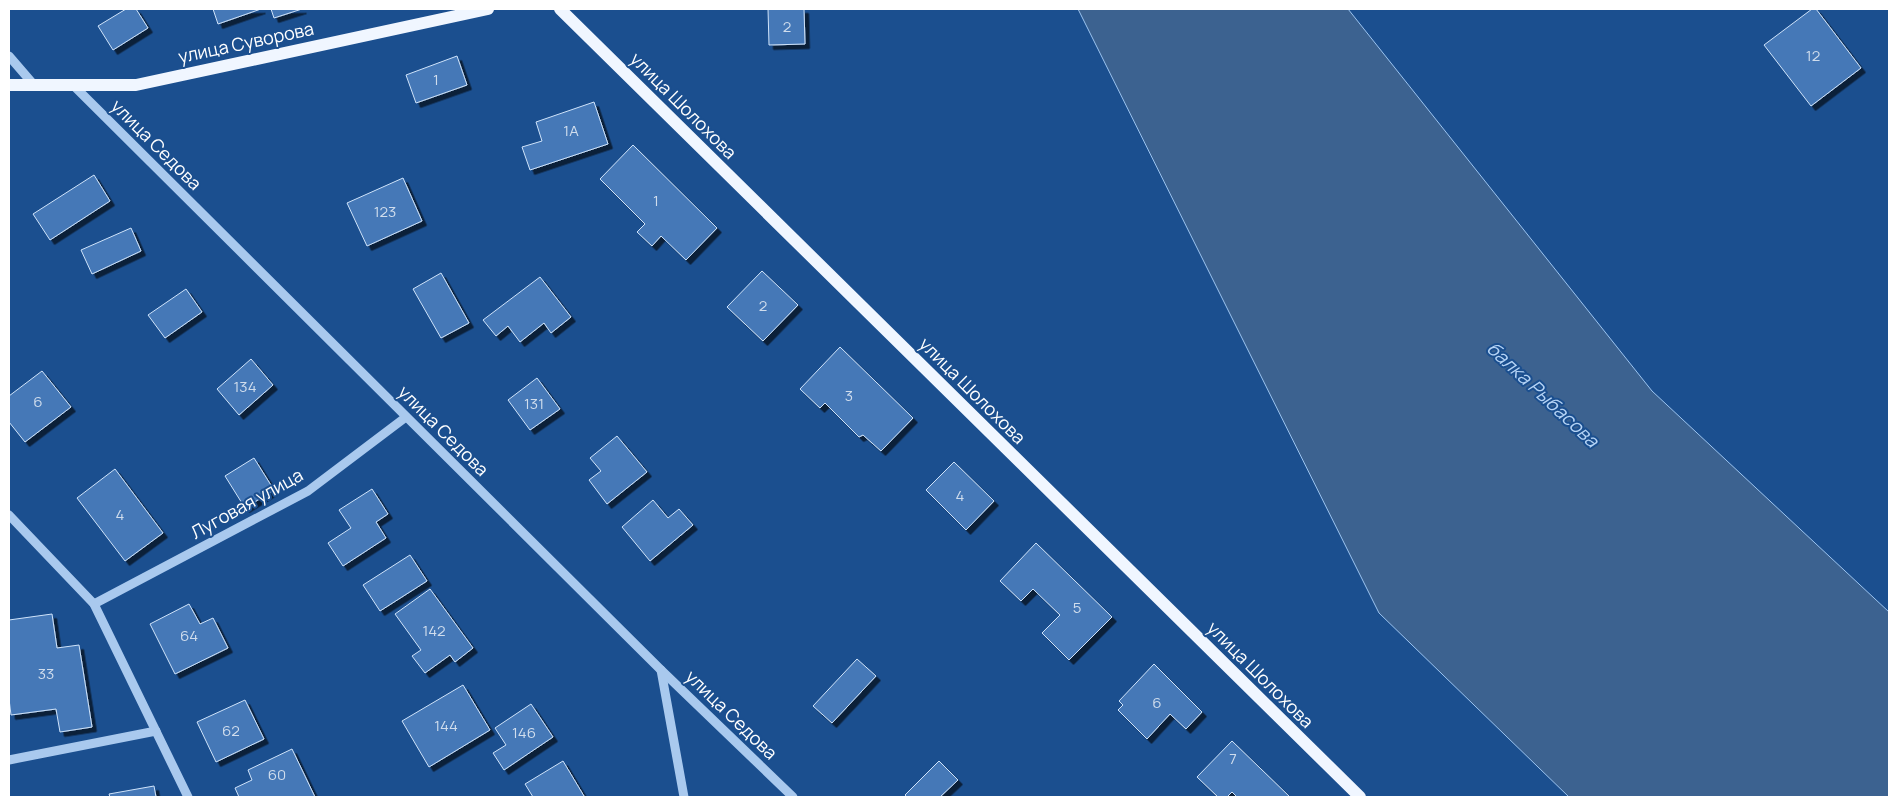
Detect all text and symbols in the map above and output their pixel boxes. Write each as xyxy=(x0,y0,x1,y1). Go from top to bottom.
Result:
street label: улица Суворова xyxy=(176,16,316,68)
house number: 2 xyxy=(783,16,791,37)
house number: 12 xyxy=(1806,45,1820,66)
street label: улица Шолохова xyxy=(625,47,742,164)
house number: 1 xyxy=(433,69,439,90)
street label: улица Седова xyxy=(106,94,207,195)
house number: 1А xyxy=(563,120,579,141)
house number: 1 xyxy=(653,190,659,211)
house number: 123 xyxy=(374,201,396,222)
house number: 2 xyxy=(759,295,767,316)
street label: улица Шолохова xyxy=(914,332,1031,449)
water label: балка Рыбасова xyxy=(1481,335,1606,454)
house number: 134 xyxy=(234,376,257,397)
street label: улица Седова xyxy=(393,380,494,481)
house number: 3 xyxy=(845,385,853,406)
house number: 6 xyxy=(33,391,43,412)
house number: 131 xyxy=(524,393,544,414)
street label: Луговая улица xyxy=(186,462,307,544)
house number: 4 xyxy=(956,485,965,506)
house number: 4 xyxy=(116,504,125,525)
house number: 5 xyxy=(1073,597,1081,618)
street label: улица Шолохова xyxy=(1202,616,1319,733)
house number: 142 xyxy=(422,620,446,641)
house number: 64 xyxy=(180,625,198,646)
house number: 33 xyxy=(38,663,54,684)
street label: улица Седова xyxy=(681,664,783,764)
house number: 6 xyxy=(1152,692,1162,713)
house number: 144 xyxy=(434,715,458,736)
house number: 62 xyxy=(222,720,240,741)
house number: 146 xyxy=(512,722,536,743)
house number: 7 xyxy=(1229,748,1237,769)
house number: 60 xyxy=(268,764,286,785)

